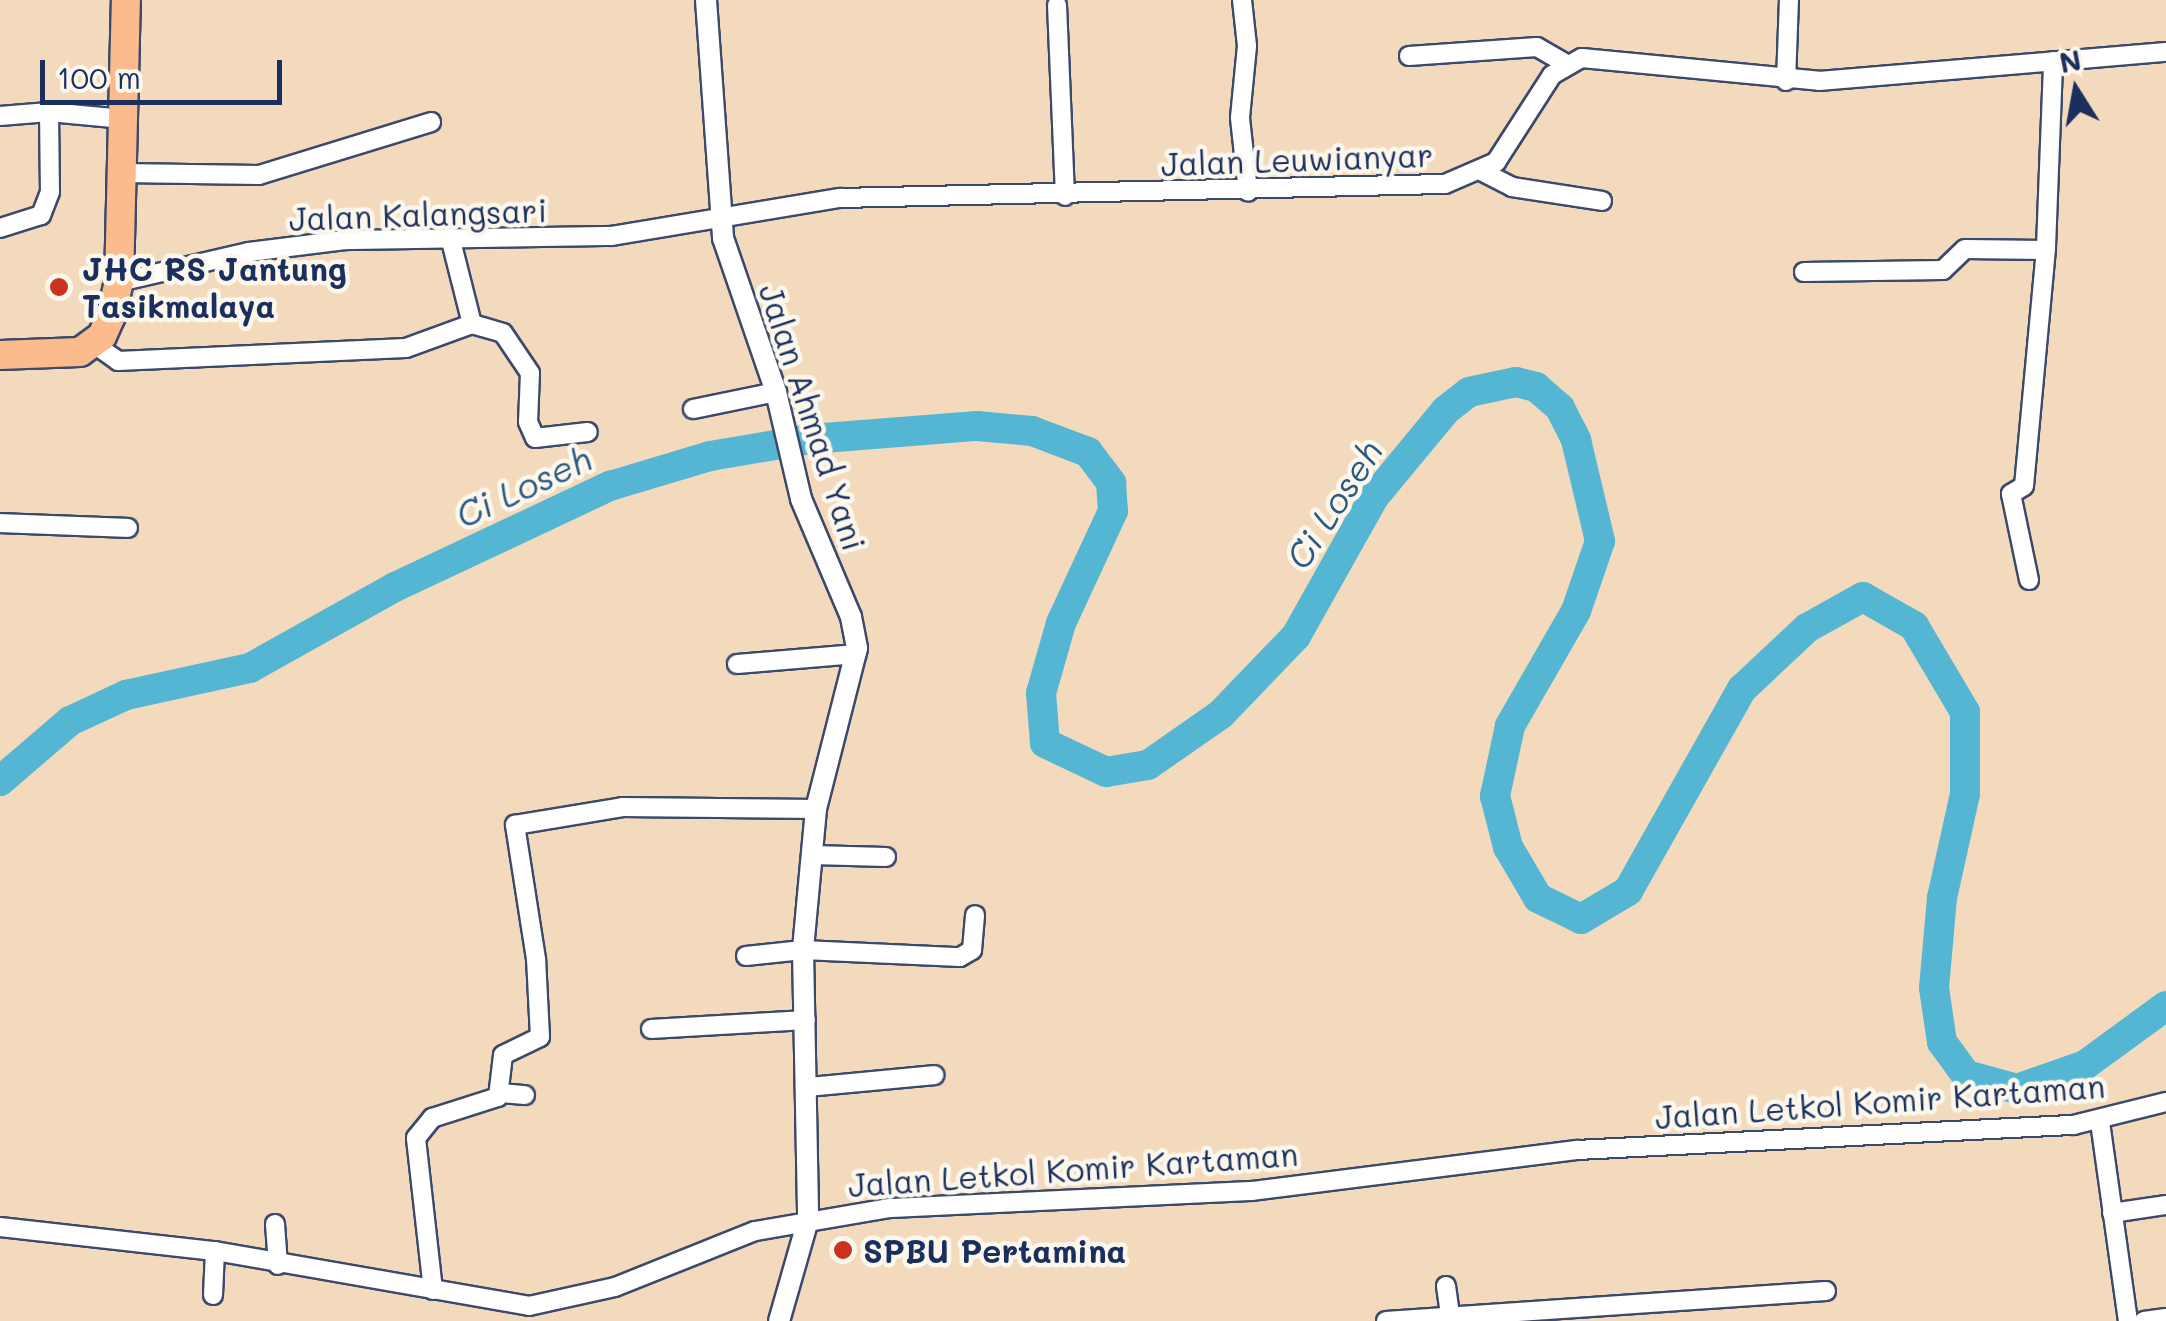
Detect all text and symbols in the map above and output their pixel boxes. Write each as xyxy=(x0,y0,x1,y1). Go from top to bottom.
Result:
scale bar xyxy=(45,40,288,102)
north arrow xyxy=(2026,40,2126,140)
text: N xyxy=(2056,41,2084,80)
text: 100 m xyxy=(57,57,141,97)
street label: Jalan Leuwianyar xyxy=(1160,135,1434,183)
street label: Jalan Kalangsari xyxy=(288,190,548,238)
place label: JHC RS Jantung Tasikmalaya xyxy=(82,250,347,325)
marker: JHC RS Jantung Tasikmalaya xyxy=(46,274,72,300)
street label: Jalan Ahmad Yani xyxy=(752,279,874,555)
water label: Ci Loseh xyxy=(1276,432,1390,576)
water label: Ci Loseh xyxy=(449,436,597,536)
street label: Jalan Letkol Komir Kartaman xyxy=(1654,1066,2106,1136)
street label: Jalan Letkol Komir Kartaman xyxy=(847,1134,1299,1204)
place label: SPBU Pertamina xyxy=(863,1231,1126,1269)
marker: SPBU Pertamina xyxy=(832,1239,854,1261)

